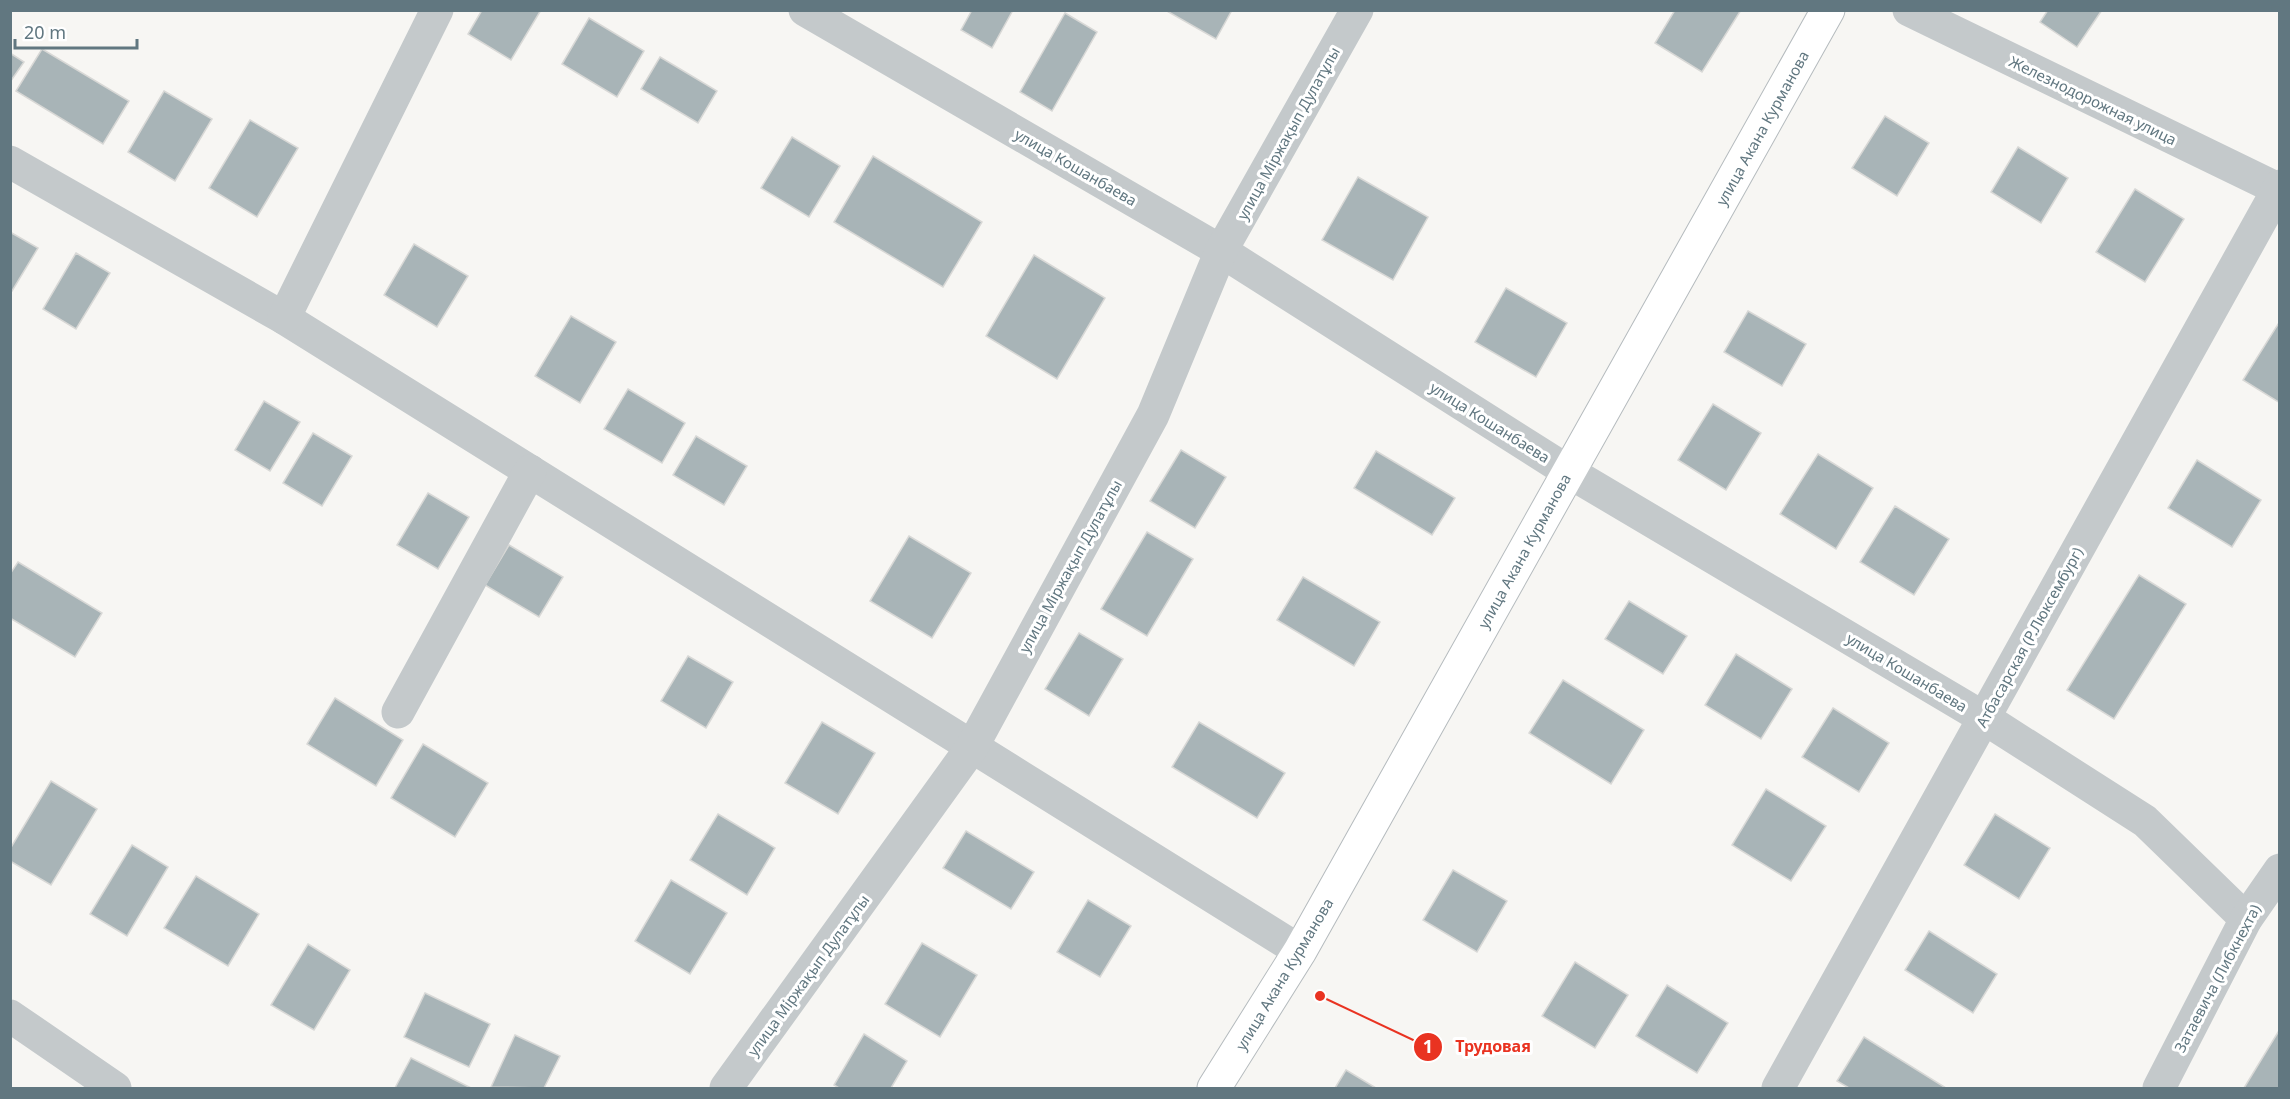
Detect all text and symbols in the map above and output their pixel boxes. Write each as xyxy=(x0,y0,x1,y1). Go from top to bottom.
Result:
scale bar xyxy=(15,12,136,50)
text: 20 m xyxy=(24,20,66,44)
street label: улица Міржақып Дулатұлы xyxy=(1232,43,1344,223)
street label: улица Акана Курманова xyxy=(1711,47,1813,209)
street label: Железнодорожная улица xyxy=(2006,51,2180,149)
street label: улица Кошанбаева xyxy=(1011,124,1141,210)
street label: улица Кошанбаева xyxy=(1426,377,1554,467)
street label: улица Акана Курманова xyxy=(1473,470,1575,632)
street label: улица Міржақып Дулатұлы xyxy=(1014,476,1126,656)
street label: Атбасарская (Р.Люксембург) xyxy=(1971,543,2087,731)
street label: улица Кошанбаева xyxy=(1843,628,1971,716)
street label: улица Міржақып Дулатұлы xyxy=(743,890,873,1060)
street label: улица Акана Курманова xyxy=(1231,894,1337,1054)
street label: Затаевича (Либкнехта) xyxy=(2169,900,2265,1056)
callout: Трудовая xyxy=(1413,1030,1543,1064)
text: 1 xyxy=(1423,1034,1433,1058)
text: Трудовая xyxy=(1455,1035,1531,1057)

